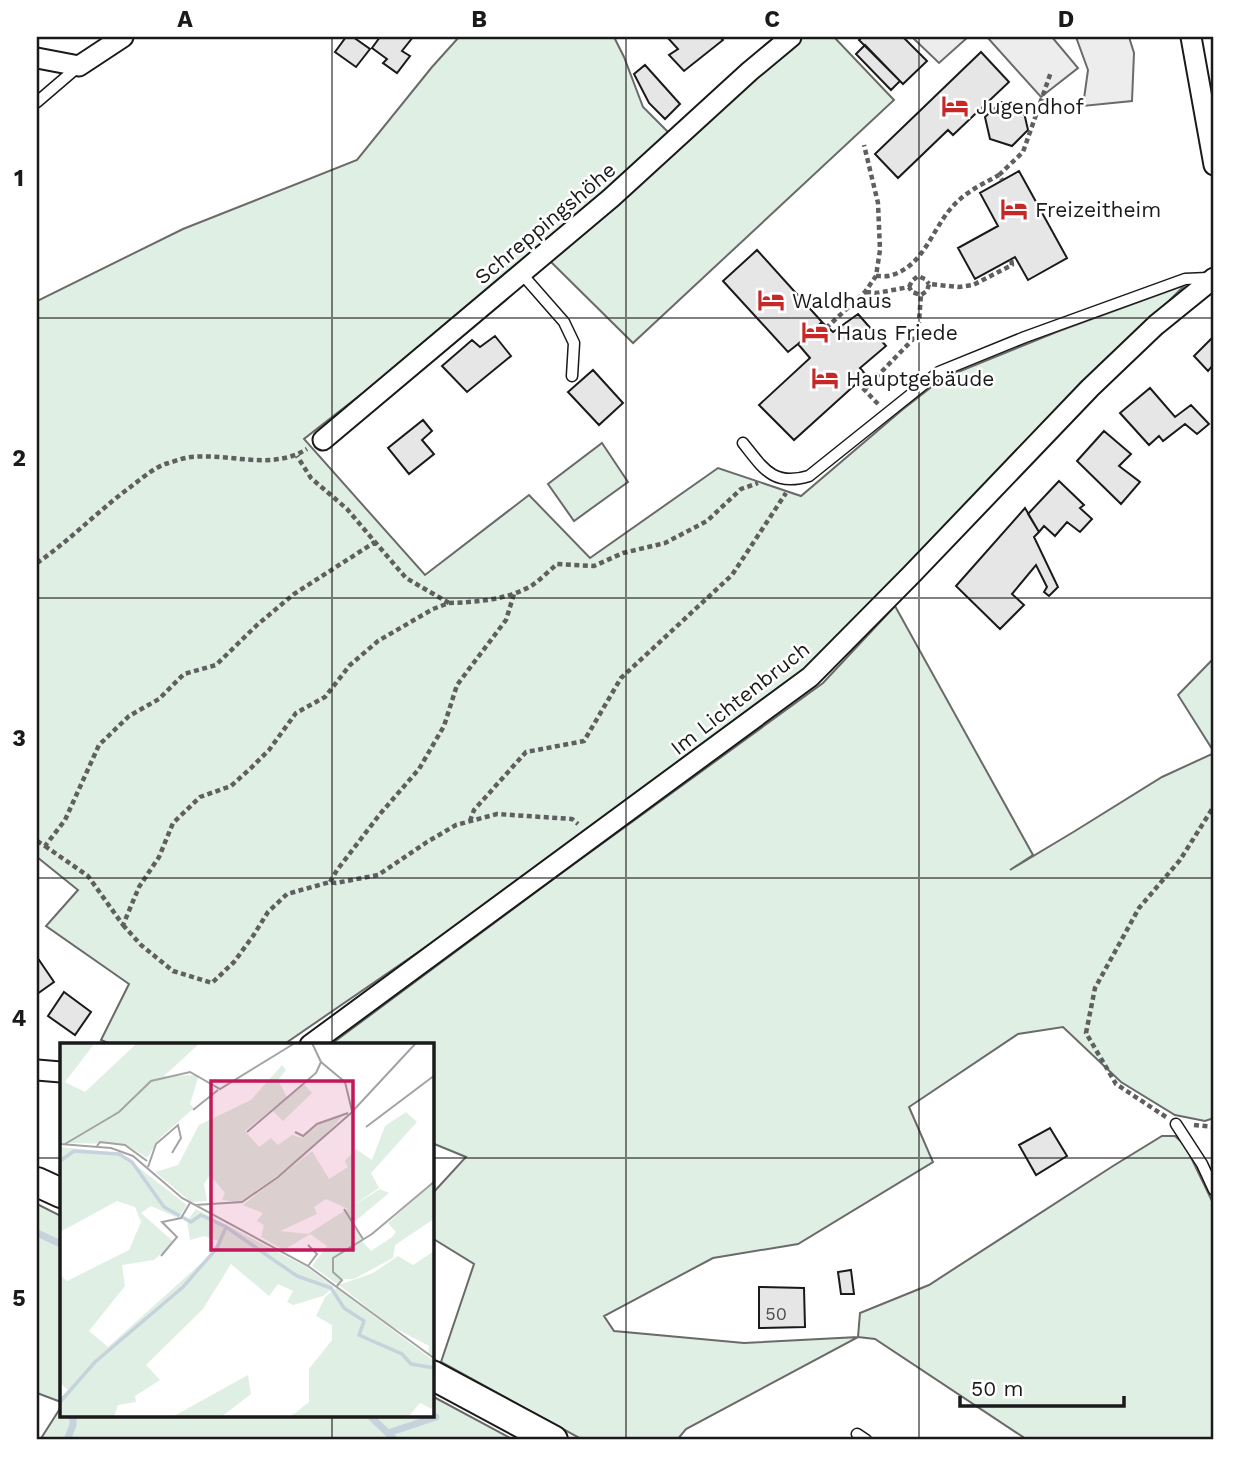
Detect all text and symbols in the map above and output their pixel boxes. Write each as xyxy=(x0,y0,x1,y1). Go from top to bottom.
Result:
text: A xyxy=(177,6,193,33)
text: B xyxy=(471,6,487,33)
text: C xyxy=(764,6,780,33)
text: D xyxy=(1058,6,1074,33)
hotel icon: Jugendhof xyxy=(940,91,970,121)
place label: Jugendhof xyxy=(976,94,1084,119)
street label: Schreppingshöhe xyxy=(469,157,621,289)
text: 1 xyxy=(14,165,24,192)
hotel icon: Freizeitheim xyxy=(999,194,1029,224)
place label: Freizeitheim xyxy=(1035,197,1161,222)
hotel icon: Waldhaus xyxy=(756,285,786,315)
place label: Waldhaus xyxy=(792,288,892,313)
hotel icon: Haus Friede xyxy=(800,317,830,347)
place label: Haus Friede xyxy=(836,320,958,345)
hotel icon: Hauptgebäude xyxy=(810,363,840,393)
place label: Hauptgebäude xyxy=(846,366,995,391)
text: 2 xyxy=(12,445,26,472)
street label: Im Lichtenbruch xyxy=(666,636,814,760)
text: 3 xyxy=(12,725,26,752)
text: 4 xyxy=(12,1005,27,1032)
inset map xyxy=(60,1043,434,1418)
text: 5 xyxy=(12,1285,26,1312)
house number: 50 xyxy=(765,1303,787,1324)
scale bar xyxy=(960,1365,1125,1409)
text: 50 m xyxy=(971,1376,1023,1401)

